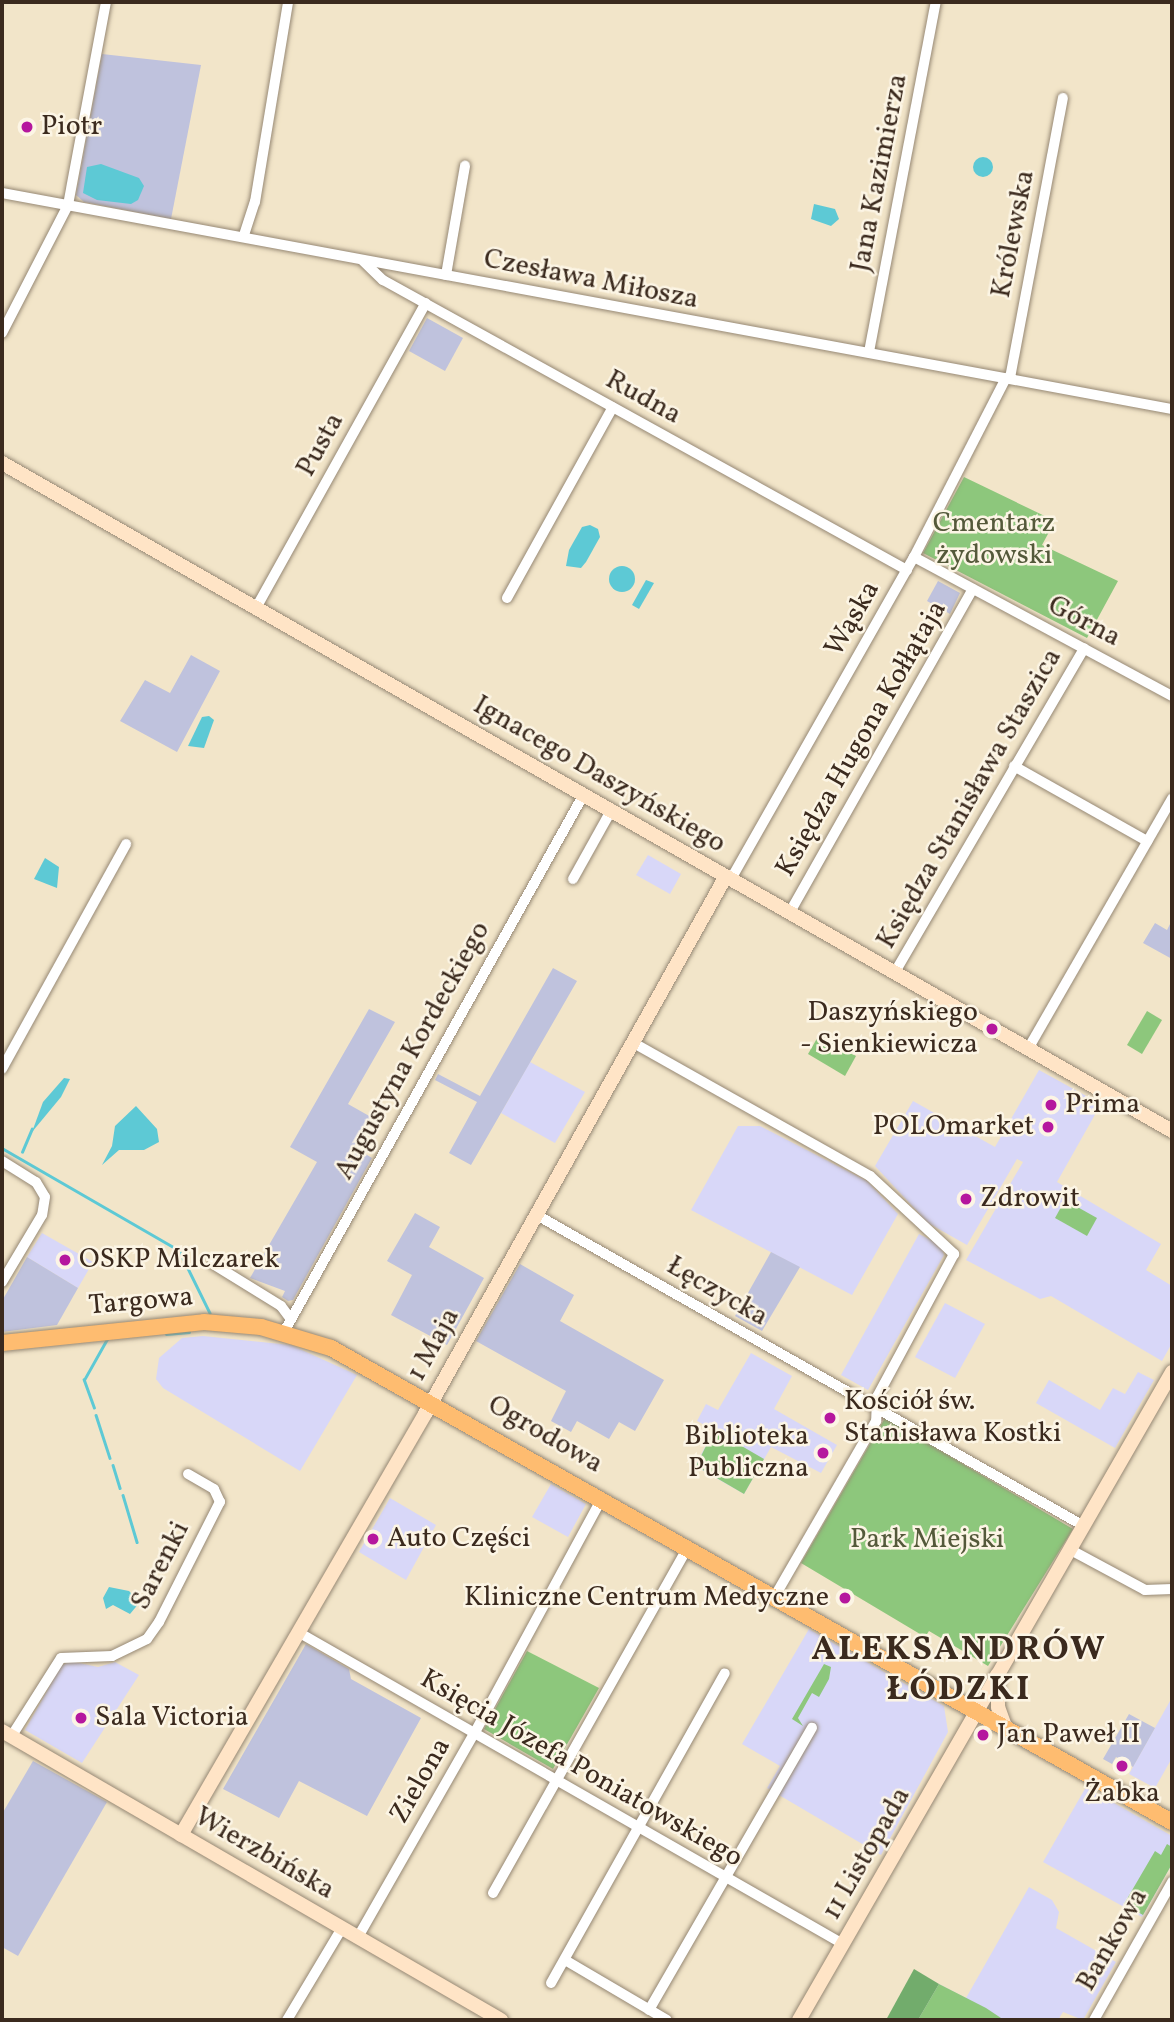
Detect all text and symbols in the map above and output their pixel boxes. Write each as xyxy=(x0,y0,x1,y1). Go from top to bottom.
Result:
street label: Jana Kazimierza xyxy=(844,71,916,275)
place label: Piotr xyxy=(41,110,102,144)
marker: Piotr xyxy=(19,119,35,135)
street label: Królewska xyxy=(985,167,1043,301)
street label: Czesława Miłosza xyxy=(481,243,701,317)
street label: Rudna xyxy=(599,364,687,432)
street label: Pusta xyxy=(290,407,352,483)
park label: Cmentarz żydowski xyxy=(933,507,1055,573)
street label: Wąska xyxy=(818,575,888,663)
street label: Górna xyxy=(1042,589,1126,655)
street label: Księdza Hugona Kołłątaja xyxy=(769,595,955,883)
street label: Księdza Stanisława Staszica xyxy=(870,643,1070,955)
street label: Ignacego Daszyńskiego xyxy=(467,689,731,861)
street label: Augustyna Kordeckiego xyxy=(328,916,498,1186)
place label: Daszyńskiego - Sienkiewicza xyxy=(800,996,978,1062)
marker: Daszyńskiego - Sienkiewicza xyxy=(984,1021,1000,1037)
place label: Prima xyxy=(1065,1088,1140,1122)
marker: Prima xyxy=(1043,1097,1059,1113)
place label: POLOmarket xyxy=(873,1110,1034,1144)
marker: POLOmarket xyxy=(1040,1119,1056,1135)
place label: Zdrowit xyxy=(980,1182,1080,1216)
marker: Zdrowit xyxy=(958,1191,974,1207)
place label: OSKP Milczarek xyxy=(79,1243,279,1277)
street label: Łęczycka xyxy=(660,1250,774,1334)
marker: OSKP Milczarek xyxy=(57,1252,73,1268)
street label: Targowa xyxy=(87,1281,195,1323)
street label: 1 Maja xyxy=(400,1303,468,1387)
place label: Kościół św. Stanisława Kostki xyxy=(844,1385,1061,1451)
street label: Ogrodowa xyxy=(481,1389,609,1481)
marker: Kościół św. Stanisława Kostki xyxy=(822,1410,838,1426)
place label: Biblioteka Publiczna xyxy=(684,1420,809,1486)
marker: Biblioteka Publiczna xyxy=(815,1445,831,1461)
street label: Sarenki xyxy=(125,1516,197,1616)
place label: Auto Części xyxy=(387,1522,530,1556)
park label: Park Miejski xyxy=(850,1523,1004,1557)
marker: Auto Części xyxy=(365,1531,381,1547)
place label: Kliniczne Centrum Medyczne xyxy=(464,1581,829,1615)
marker: Kliniczne Centrum Medyczne xyxy=(835,1588,855,1608)
district label: ALEKSANDRÓW ŁÓDZKI xyxy=(813,1629,1105,1711)
street label: Księcia Józefa Poniatowskiego xyxy=(414,1663,748,1875)
place label: Sala Victoria xyxy=(95,1701,250,1735)
marker: Sala Victoria xyxy=(73,1710,89,1726)
place label: Jan Paweł II xyxy=(997,1718,1140,1752)
marker: Jan Paweł II xyxy=(975,1727,991,1743)
street label: Zielona xyxy=(383,1732,459,1830)
marker: Żabka xyxy=(1114,1758,1130,1774)
place label: Żabka xyxy=(1084,1777,1160,1811)
street label: 11 Listopada xyxy=(816,1782,918,1926)
street label: Wierzbińska xyxy=(188,1800,340,1908)
street label: Bankowa xyxy=(1070,1883,1156,1997)

